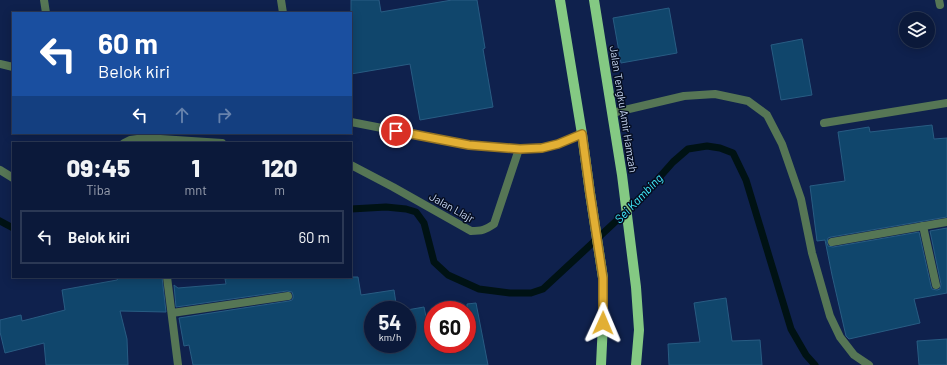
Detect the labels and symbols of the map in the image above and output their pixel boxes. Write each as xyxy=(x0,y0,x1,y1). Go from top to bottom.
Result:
street label: Jalan Tengku Amir Hamzah xyxy=(608,45,640,173)
pin xyxy=(379,114,413,148)
water label: Sei Kambing xyxy=(611,170,665,226)
street label: Jalan Llajr xyxy=(427,189,477,225)
speed limit sign: 60 xyxy=(424,301,476,353)
position arrow xyxy=(582,302,624,344)

